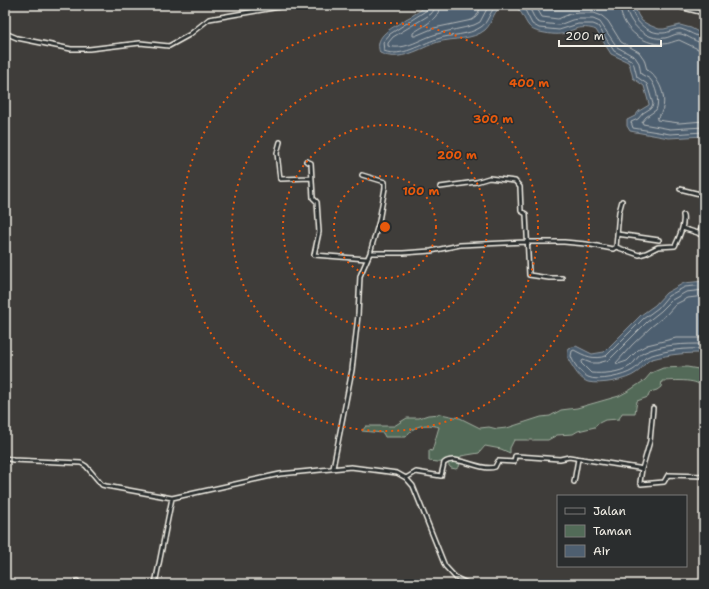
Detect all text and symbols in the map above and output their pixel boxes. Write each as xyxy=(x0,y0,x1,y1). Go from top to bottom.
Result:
scale bar xyxy=(559,22,661,48)
text: 200 m xyxy=(565,28,604,44)
text: 400 m xyxy=(509,75,549,91)
text: 300 m xyxy=(473,111,513,127)
text: 200 m xyxy=(437,147,477,163)
text: 100 m xyxy=(403,183,440,199)
centre of rings xyxy=(378,220,392,234)
legend xyxy=(557,495,687,567)
text: Jalan xyxy=(593,503,626,519)
text: Taman xyxy=(593,523,632,539)
text: Air xyxy=(593,543,611,559)

